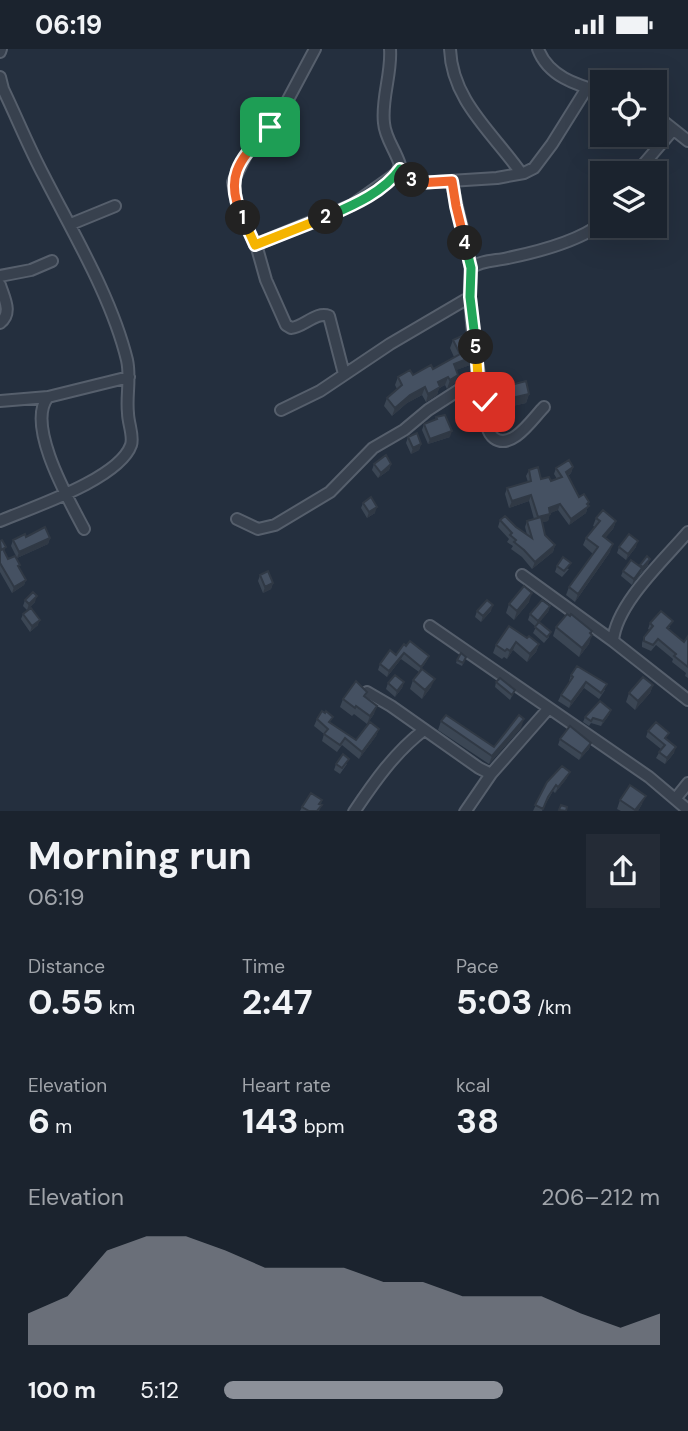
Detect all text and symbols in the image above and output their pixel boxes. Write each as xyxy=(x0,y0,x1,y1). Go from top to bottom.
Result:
text: 06:19 xyxy=(35,8,102,42)
map controls xyxy=(590,70,667,238)
button: locate xyxy=(590,70,667,147)
pin xyxy=(240,97,300,157)
icon: arrive xyxy=(251,108,289,146)
button: layers xyxy=(590,161,667,238)
pin: 3 xyxy=(394,163,430,197)
text: 3 xyxy=(406,167,417,192)
pin: 2 xyxy=(308,199,344,235)
pin: 1 xyxy=(226,201,260,235)
text: 2 xyxy=(320,204,331,229)
text: 1 xyxy=(239,205,246,230)
pin: 4 xyxy=(448,225,482,261)
text: 4 xyxy=(458,230,471,255)
pin: 5 xyxy=(458,329,494,365)
text: 5 xyxy=(470,334,481,359)
pin xyxy=(455,372,515,432)
icon: check xyxy=(466,383,504,421)
text: Morning run xyxy=(28,831,252,881)
button: share xyxy=(586,834,660,908)
text: 06:19 xyxy=(28,882,84,912)
text: Distance xyxy=(28,954,105,979)
text: Time xyxy=(242,954,285,979)
text: Pace xyxy=(456,954,499,979)
text: 0.55 xyxy=(28,979,104,1025)
text: 2:47 xyxy=(242,979,313,1025)
text: 5:03 xyxy=(456,979,532,1025)
text: km xyxy=(104,995,135,1020)
text: /km xyxy=(532,995,571,1020)
text: Elevation xyxy=(28,1073,107,1098)
text: Heart rate xyxy=(242,1073,331,1098)
text: kcal xyxy=(456,1073,490,1098)
text: 6 xyxy=(28,1098,50,1144)
text: 143 xyxy=(242,1098,299,1144)
text: 38 xyxy=(456,1098,499,1144)
text: m xyxy=(50,1114,72,1139)
text: bpm xyxy=(299,1114,344,1139)
text: Elevation xyxy=(28,1182,124,1212)
text: 206–212 m xyxy=(541,1182,660,1212)
text: 100 m xyxy=(28,1375,96,1405)
text: 5:12 xyxy=(140,1375,179,1405)

